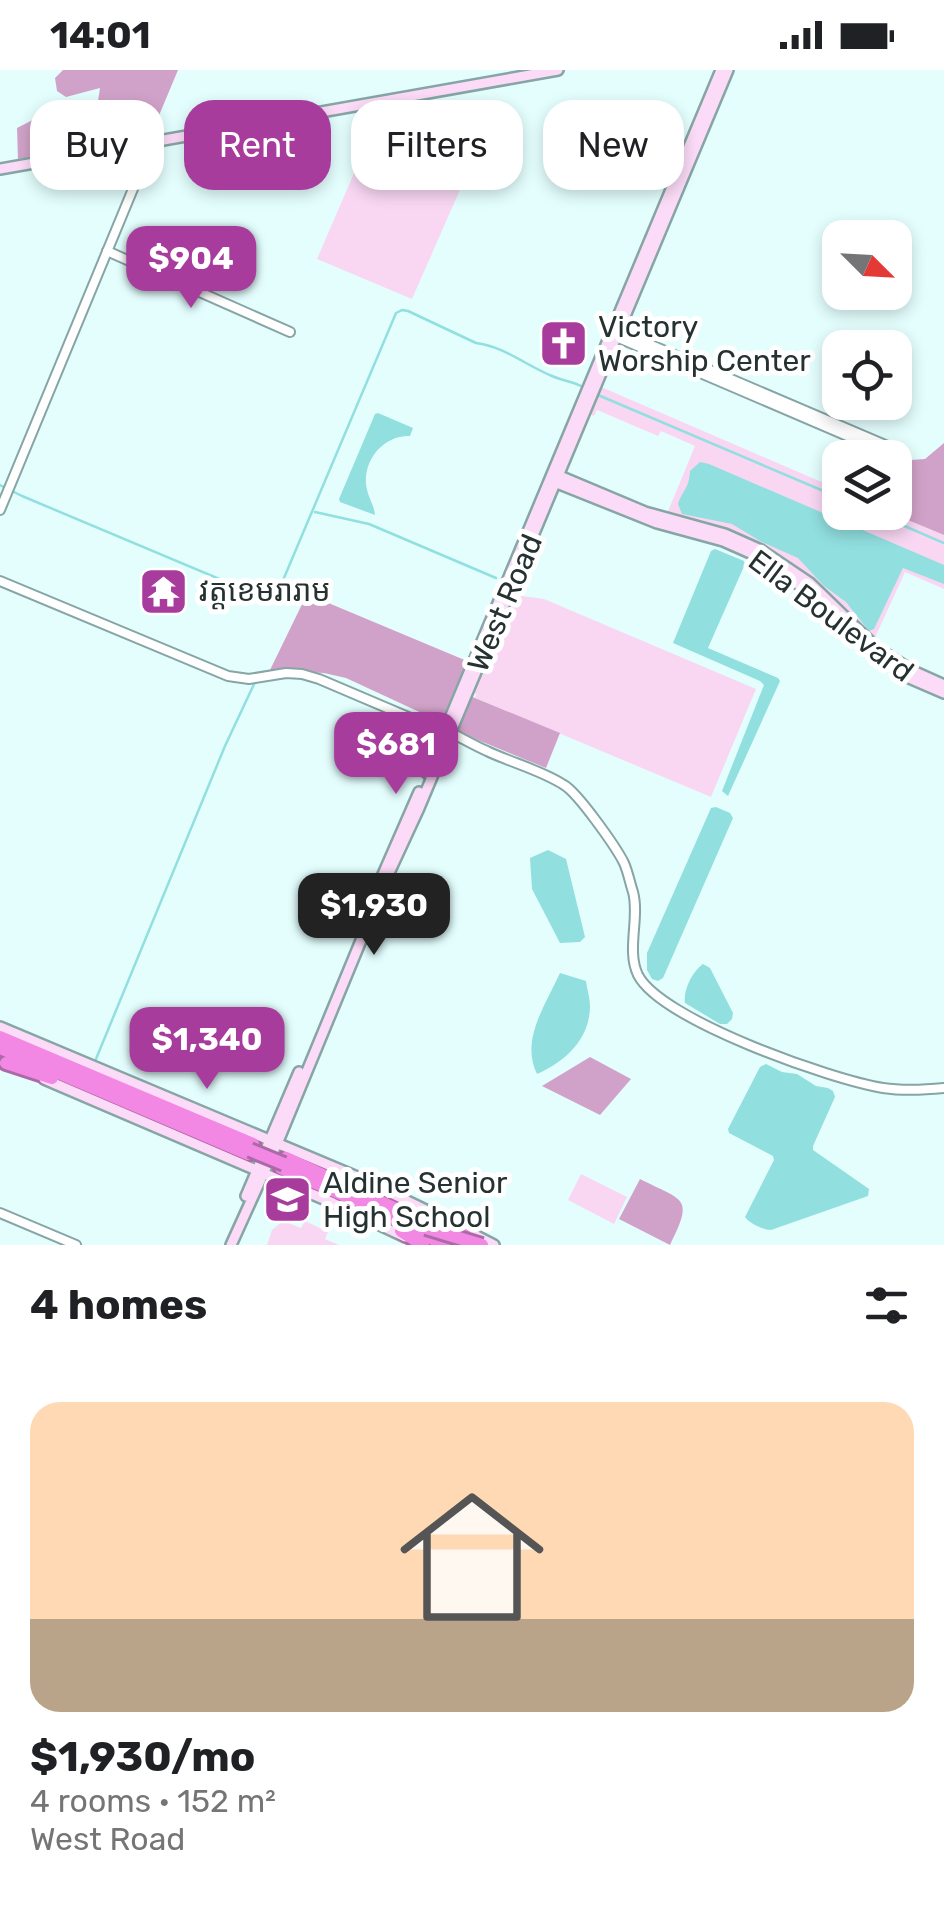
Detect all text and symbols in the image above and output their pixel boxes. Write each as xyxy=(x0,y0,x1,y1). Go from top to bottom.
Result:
text: 14:01 xyxy=(50,12,151,58)
chip: Buy xyxy=(30,100,164,190)
chip: Rent xyxy=(184,100,331,190)
chip: Filters xyxy=(351,100,523,190)
chip: New xyxy=(543,100,684,190)
north arrow xyxy=(822,220,912,310)
map controls xyxy=(822,220,912,530)
pin: $904 xyxy=(132,226,250,311)
text: $904 xyxy=(148,239,234,277)
place label: Victory Worship Center xyxy=(598,309,811,379)
church icon: Victory Worship Center xyxy=(537,318,589,370)
button: locate xyxy=(822,330,912,420)
button: layers xyxy=(822,440,912,530)
street label: West Road xyxy=(460,529,550,677)
street label: Ella Boulevard xyxy=(741,542,921,690)
temple icon: វត្តខេមរារាម xyxy=(138,565,190,617)
place label: វត្តខេមរារាម xyxy=(199,573,331,610)
pin: $681 xyxy=(337,712,455,797)
text: $681 xyxy=(356,725,436,763)
pin: $1,930 xyxy=(293,873,455,958)
text: $1,930 xyxy=(320,886,428,924)
pin: $1,340 xyxy=(126,1007,288,1092)
text: $1,340 xyxy=(152,1020,262,1058)
place label: Aldine Senior High School xyxy=(323,1165,508,1235)
school or university icon: Aldine Senior High School xyxy=(262,1174,314,1226)
icon: filters xyxy=(859,1278,914,1333)
text: 4 homes xyxy=(30,1280,207,1330)
icon: home xyxy=(382,1467,562,1647)
text: $1,930/mo xyxy=(30,1732,256,1782)
text: 4 rooms · 152 m² xyxy=(30,1782,276,1820)
text: West Road xyxy=(30,1820,185,1858)

